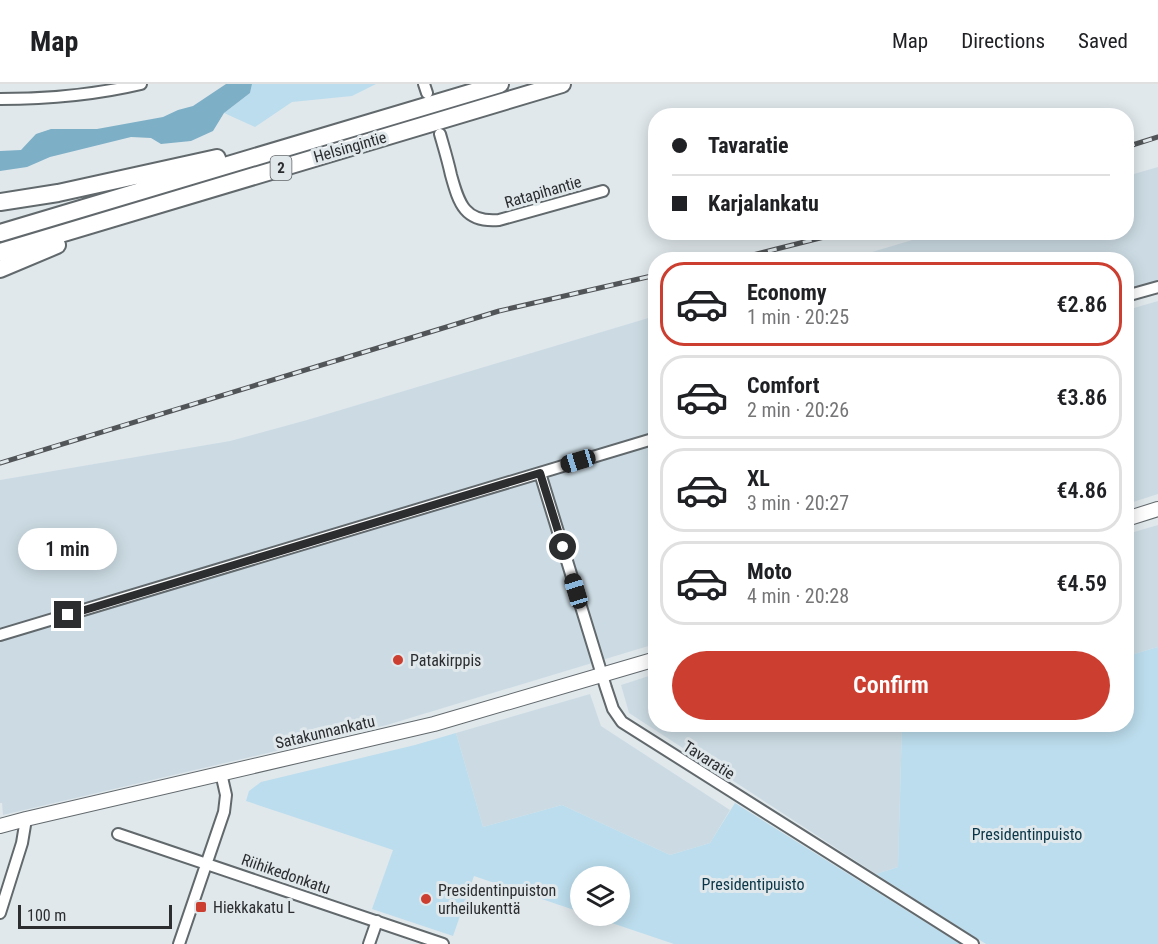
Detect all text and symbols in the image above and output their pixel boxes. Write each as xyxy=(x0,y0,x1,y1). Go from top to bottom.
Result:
text: Map xyxy=(30,25,78,58)
text: Map xyxy=(892,29,928,53)
text: Directions xyxy=(961,29,1045,53)
text: Saved xyxy=(1078,29,1128,53)
street label: Helsingintie xyxy=(311,128,389,166)
text: Tavaratie xyxy=(708,133,789,158)
road number: 2 xyxy=(270,156,292,180)
street label: Ratapihantie xyxy=(502,172,584,212)
text: Karjalankatu xyxy=(708,191,819,216)
icon: car xyxy=(675,277,729,331)
text: Economy xyxy=(747,280,827,305)
text: €2.86 xyxy=(1056,292,1107,317)
text: 1 min · 20:25 xyxy=(747,305,849,329)
icon: car xyxy=(675,370,729,424)
text: Comfort xyxy=(747,373,820,398)
text: €3.86 xyxy=(1056,385,1107,410)
text: 2 min · 20:26 xyxy=(747,398,849,422)
car xyxy=(558,447,598,475)
icon: car xyxy=(675,463,729,517)
text: XL xyxy=(747,466,770,491)
text: €4.86 xyxy=(1056,478,1107,503)
text: 3 min · 20:27 xyxy=(747,491,849,515)
callout: 1 min xyxy=(19,528,118,570)
route start xyxy=(549,533,576,560)
text: 1 min xyxy=(45,537,90,561)
icon: car xyxy=(675,556,729,610)
text: Moto xyxy=(747,559,792,584)
car xyxy=(562,571,590,611)
text: €4.59 xyxy=(1056,571,1107,596)
text: 4 min · 20:28 xyxy=(747,584,849,608)
route end xyxy=(54,601,81,628)
place label: Patakirppis xyxy=(410,651,481,670)
button: Confirm xyxy=(672,651,1110,720)
marker: Patakirppis xyxy=(391,653,405,667)
street label: Satakunnankatu xyxy=(273,711,377,753)
street label: Tavaratie xyxy=(680,737,738,783)
park label: Presidentinpuisto xyxy=(972,825,1082,844)
street label: Riihikedonkatu xyxy=(239,850,333,898)
map controls xyxy=(570,866,630,926)
button: layers xyxy=(570,866,630,926)
park label: Presidentipuisto xyxy=(702,875,804,894)
place label: Presidentinpuiston urheilukenttä xyxy=(438,881,556,918)
marker: Presidentinpuiston urheilukenttä xyxy=(419,892,433,906)
place label: Hiekkakatu L xyxy=(213,898,295,917)
marker: Hiekkakatu L xyxy=(194,900,208,914)
scale bar xyxy=(18,902,172,930)
text: 100 m xyxy=(27,906,66,925)

